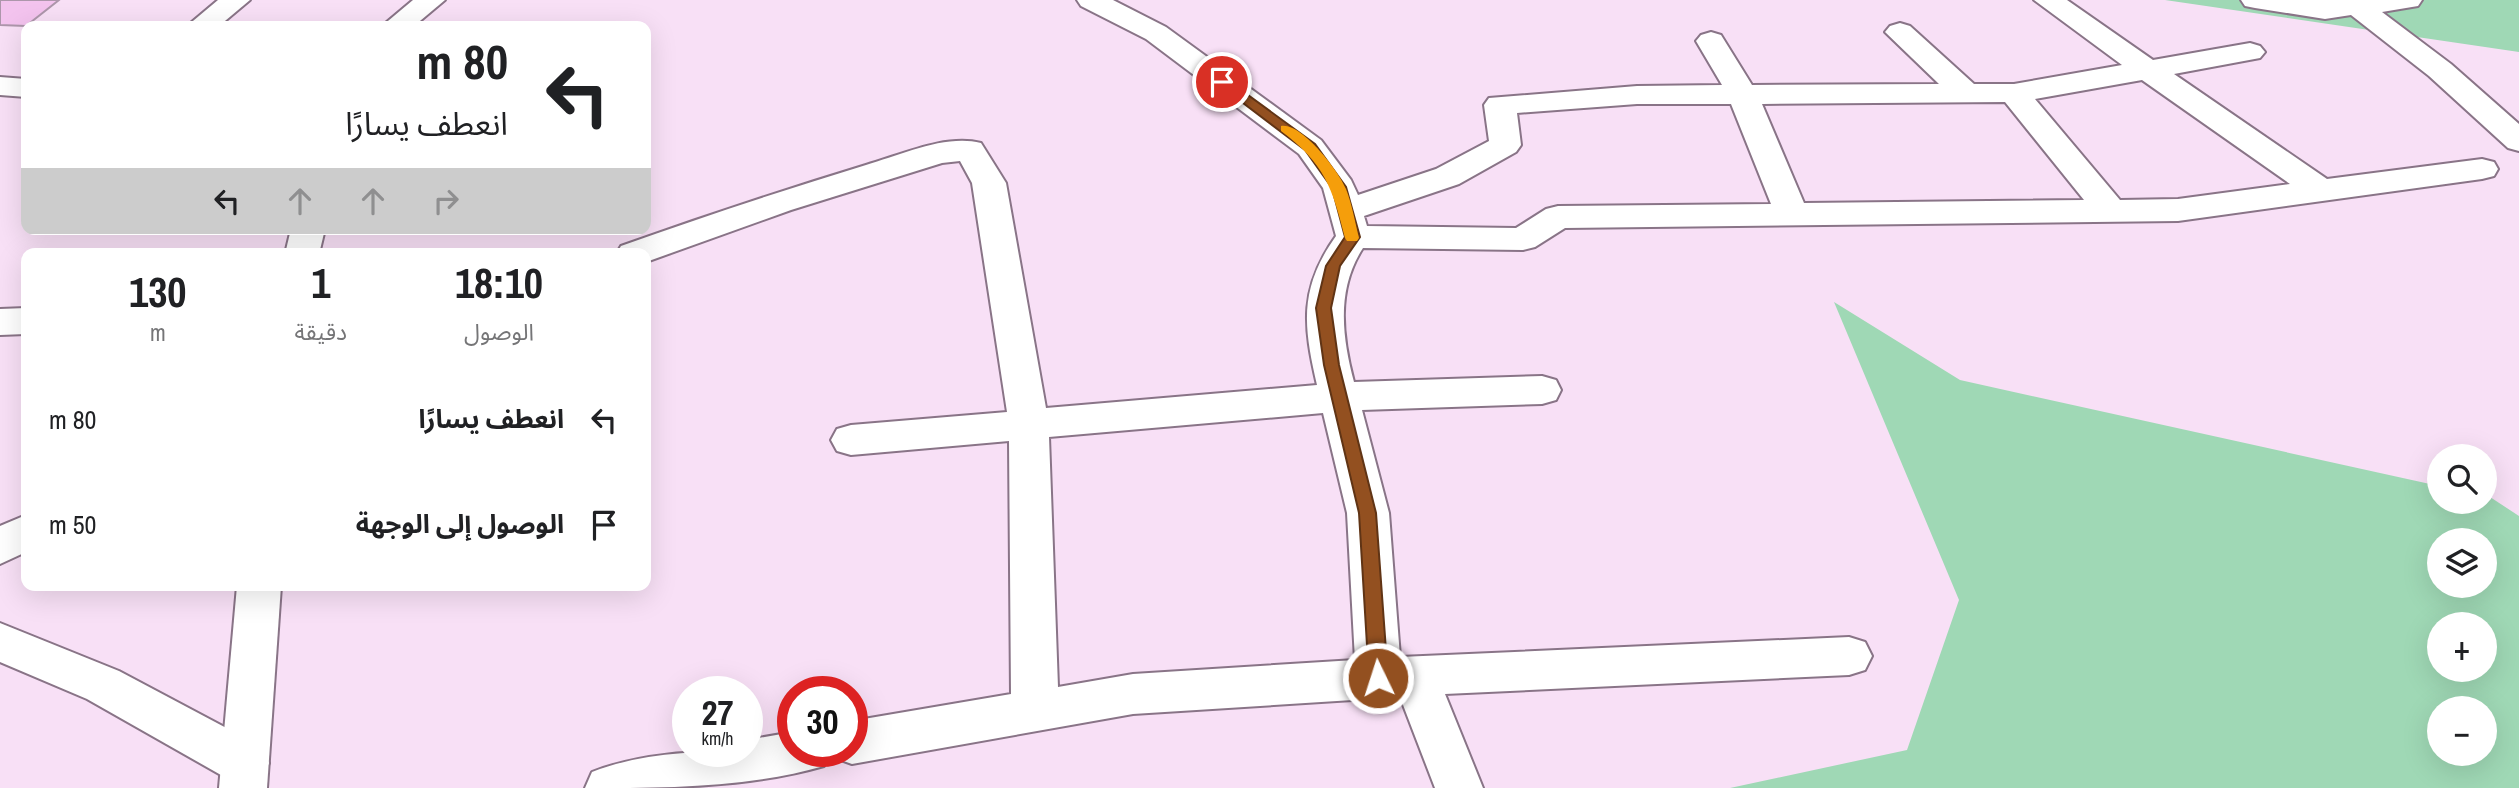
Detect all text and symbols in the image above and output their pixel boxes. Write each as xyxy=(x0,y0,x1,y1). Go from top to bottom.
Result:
text: 80 m xyxy=(416,28,508,94)
icon: left xyxy=(532,49,623,140)
pin xyxy=(1192,52,1252,112)
icon: arrive xyxy=(1203,63,1241,101)
text: انعطف يسارًا xyxy=(345,102,508,145)
icon: left xyxy=(208,182,246,220)
icon: ahead xyxy=(281,182,319,220)
icon: ahead xyxy=(354,182,392,220)
icon: right xyxy=(427,182,465,220)
text: 1 xyxy=(311,255,330,311)
text: 18:10 xyxy=(455,255,543,311)
text: 130 xyxy=(129,264,187,320)
text: دقيقة xyxy=(295,316,347,347)
text: الوصول xyxy=(464,316,534,347)
text: m xyxy=(150,317,166,348)
text: انعطف يسارًا xyxy=(418,401,564,436)
icon: left xyxy=(585,401,623,439)
text: 80 m xyxy=(49,402,96,437)
map controls xyxy=(2427,444,2497,766)
button: search xyxy=(2427,444,2497,514)
text: الوصول إلى الوجهة xyxy=(356,506,564,541)
icon: arrive xyxy=(585,506,623,544)
text: 50 m xyxy=(49,507,96,542)
button: layers xyxy=(2427,528,2497,598)
button: + xyxy=(2427,612,2497,682)
position arrow xyxy=(1341,641,1415,715)
speed limit sign: 30 xyxy=(777,676,868,767)
text: 27 xyxy=(702,689,733,736)
button: − xyxy=(2427,696,2497,766)
text: km/h xyxy=(702,726,734,751)

